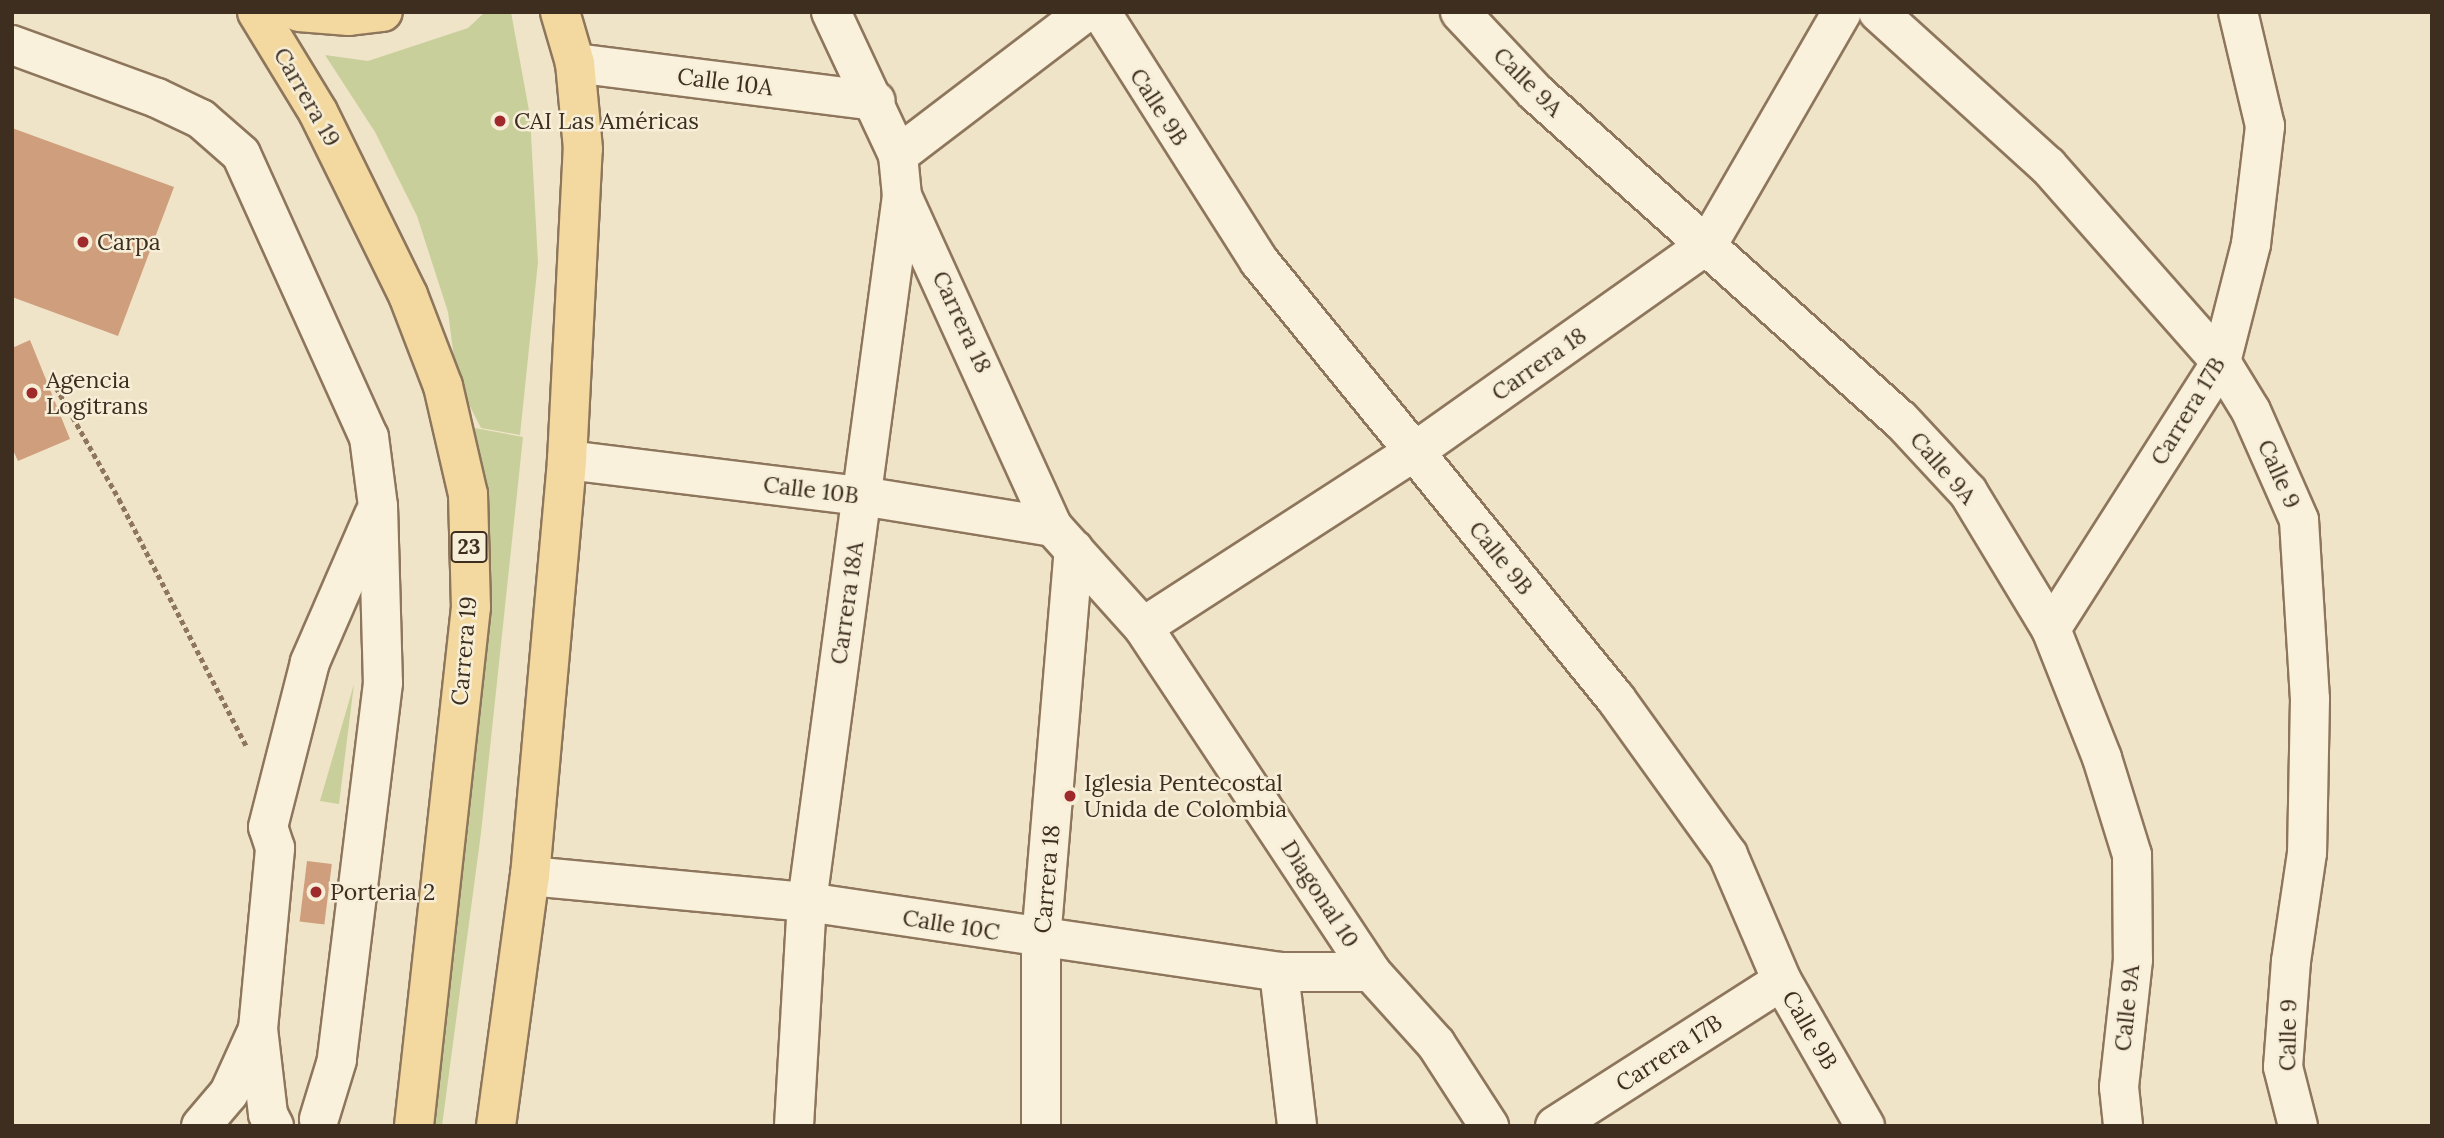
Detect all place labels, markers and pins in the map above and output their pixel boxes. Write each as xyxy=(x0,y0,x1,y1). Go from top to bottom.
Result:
place label: CAI Las Américas xyxy=(514,107,699,135)
marker: CAI Las Américas xyxy=(492,113,508,129)
place label: Carpa xyxy=(97,228,161,256)
marker: Carpa xyxy=(75,234,91,250)
place label: Agencia Logitrans xyxy=(46,366,148,420)
marker: Agencia Logitrans xyxy=(24,385,40,401)
place label: Iglesia Pentecostal Unida de Colombia xyxy=(1084,769,1287,823)
marker: Iglesia Pentecostal Unida de Colombia xyxy=(1062,788,1078,804)
place label: Porteria 2 xyxy=(330,878,435,906)
marker: Porteria 2 xyxy=(308,884,324,900)

